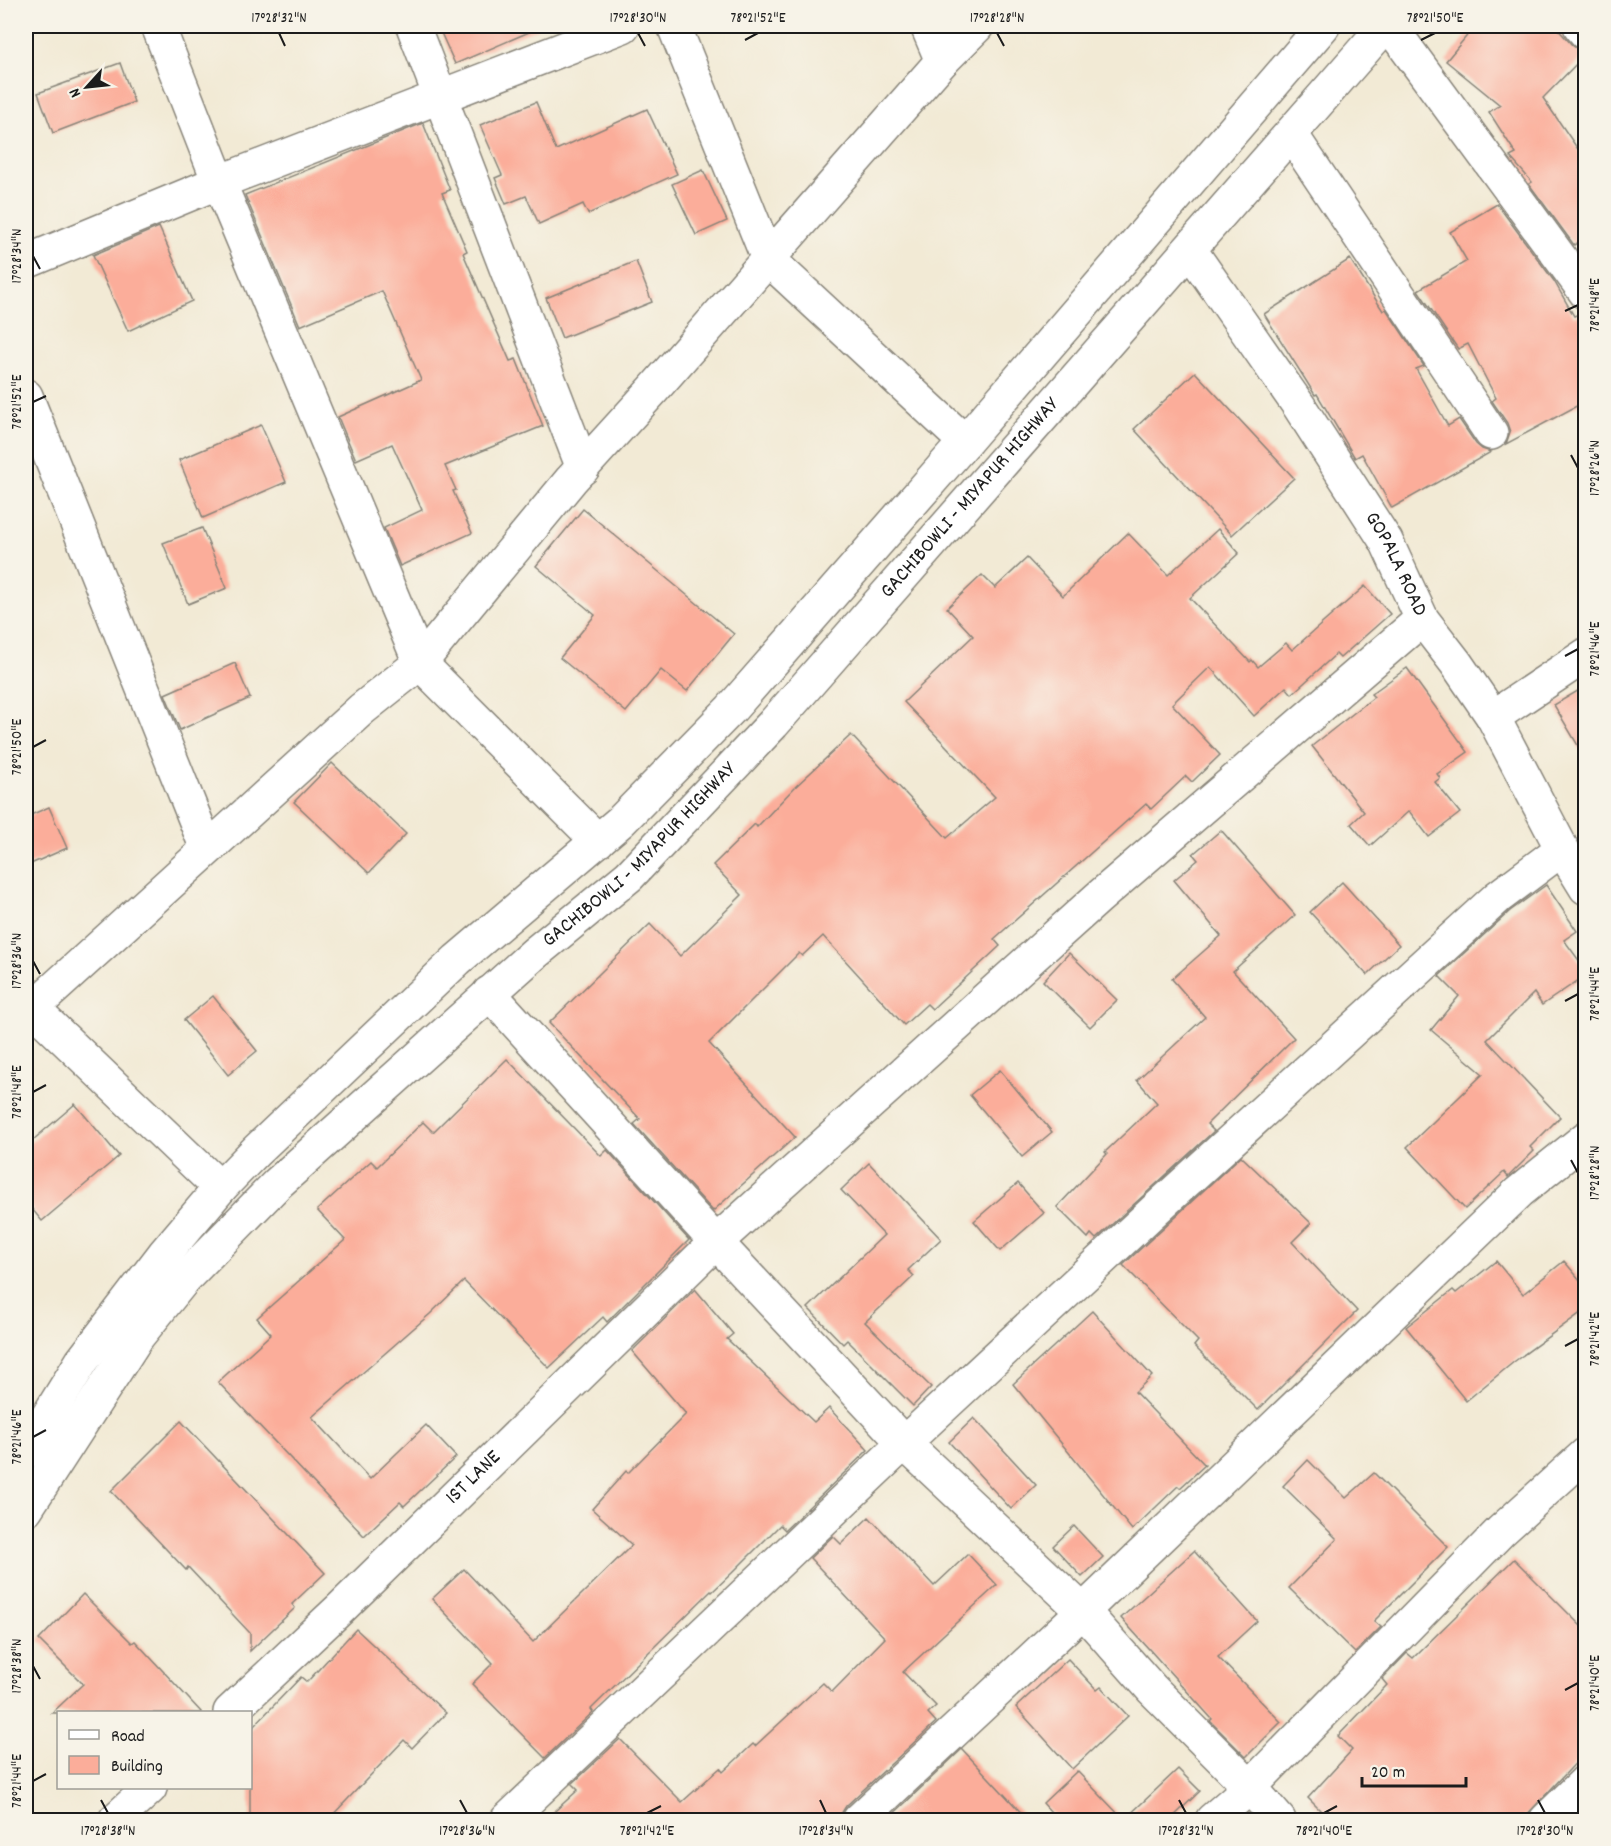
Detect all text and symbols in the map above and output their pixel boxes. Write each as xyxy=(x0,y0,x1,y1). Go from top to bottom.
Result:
text: 17°28'32"N xyxy=(251,8,307,30)
text: 17°28'30"N xyxy=(610,8,666,30)
text: 78°21'52"E xyxy=(730,8,786,30)
text: 17°28'28"N xyxy=(970,8,1024,30)
text: 78°21'50"E xyxy=(1407,8,1464,30)
north arrow xyxy=(57,57,117,117)
text: N xyxy=(64,84,88,101)
text: 17°28'34"N xyxy=(7,228,29,284)
text: 78°21'48"E xyxy=(1585,278,1607,332)
text: 78°21'52"E xyxy=(7,374,29,430)
street label: GACHIBOWLI - MIYAPUR HIGHWAY xyxy=(874,391,1068,606)
text: 17°28'26"N xyxy=(1585,440,1607,496)
street label: GOPALA ROAD xyxy=(1356,506,1434,622)
text: 78°21'46"E xyxy=(1585,621,1607,677)
text: 78°21'50"E xyxy=(7,718,29,775)
street label: GACHIBOWLI - MIYAPUR HIGHWAY xyxy=(537,755,745,956)
text: 17°28'36"N xyxy=(7,933,29,989)
text: 78°21'44"E xyxy=(1585,967,1607,1021)
text: 78°21'48"E xyxy=(7,1065,29,1119)
text: 17°28'28"N xyxy=(1585,1146,1607,1200)
text: 78°21'42"E xyxy=(1585,1312,1607,1366)
text: 78°21'46"E xyxy=(7,1409,29,1465)
street label: 1ST LANE xyxy=(440,1444,509,1512)
text: 17°28'38"N xyxy=(7,1639,29,1693)
text: 78°21'40"E xyxy=(1585,1655,1607,1711)
legend xyxy=(57,1711,252,1789)
text: Road xyxy=(111,1725,145,1750)
scale bar xyxy=(1362,1750,1466,1788)
text: 78°21'44"E xyxy=(7,1754,29,1808)
text: Building xyxy=(111,1755,163,1780)
text: 20 m xyxy=(1371,1761,1405,1786)
text: 17°28'38"N xyxy=(81,1821,135,1843)
text: 17°28'36"N xyxy=(439,1821,495,1843)
text: 78°21'42"E xyxy=(620,1821,674,1843)
text: 17°28'34"N xyxy=(798,1821,854,1843)
text: 17°28'32"N xyxy=(1158,1821,1214,1843)
text: 78°21'40"E xyxy=(1296,1821,1352,1843)
text: 17°28'30"N xyxy=(1517,1821,1573,1843)

